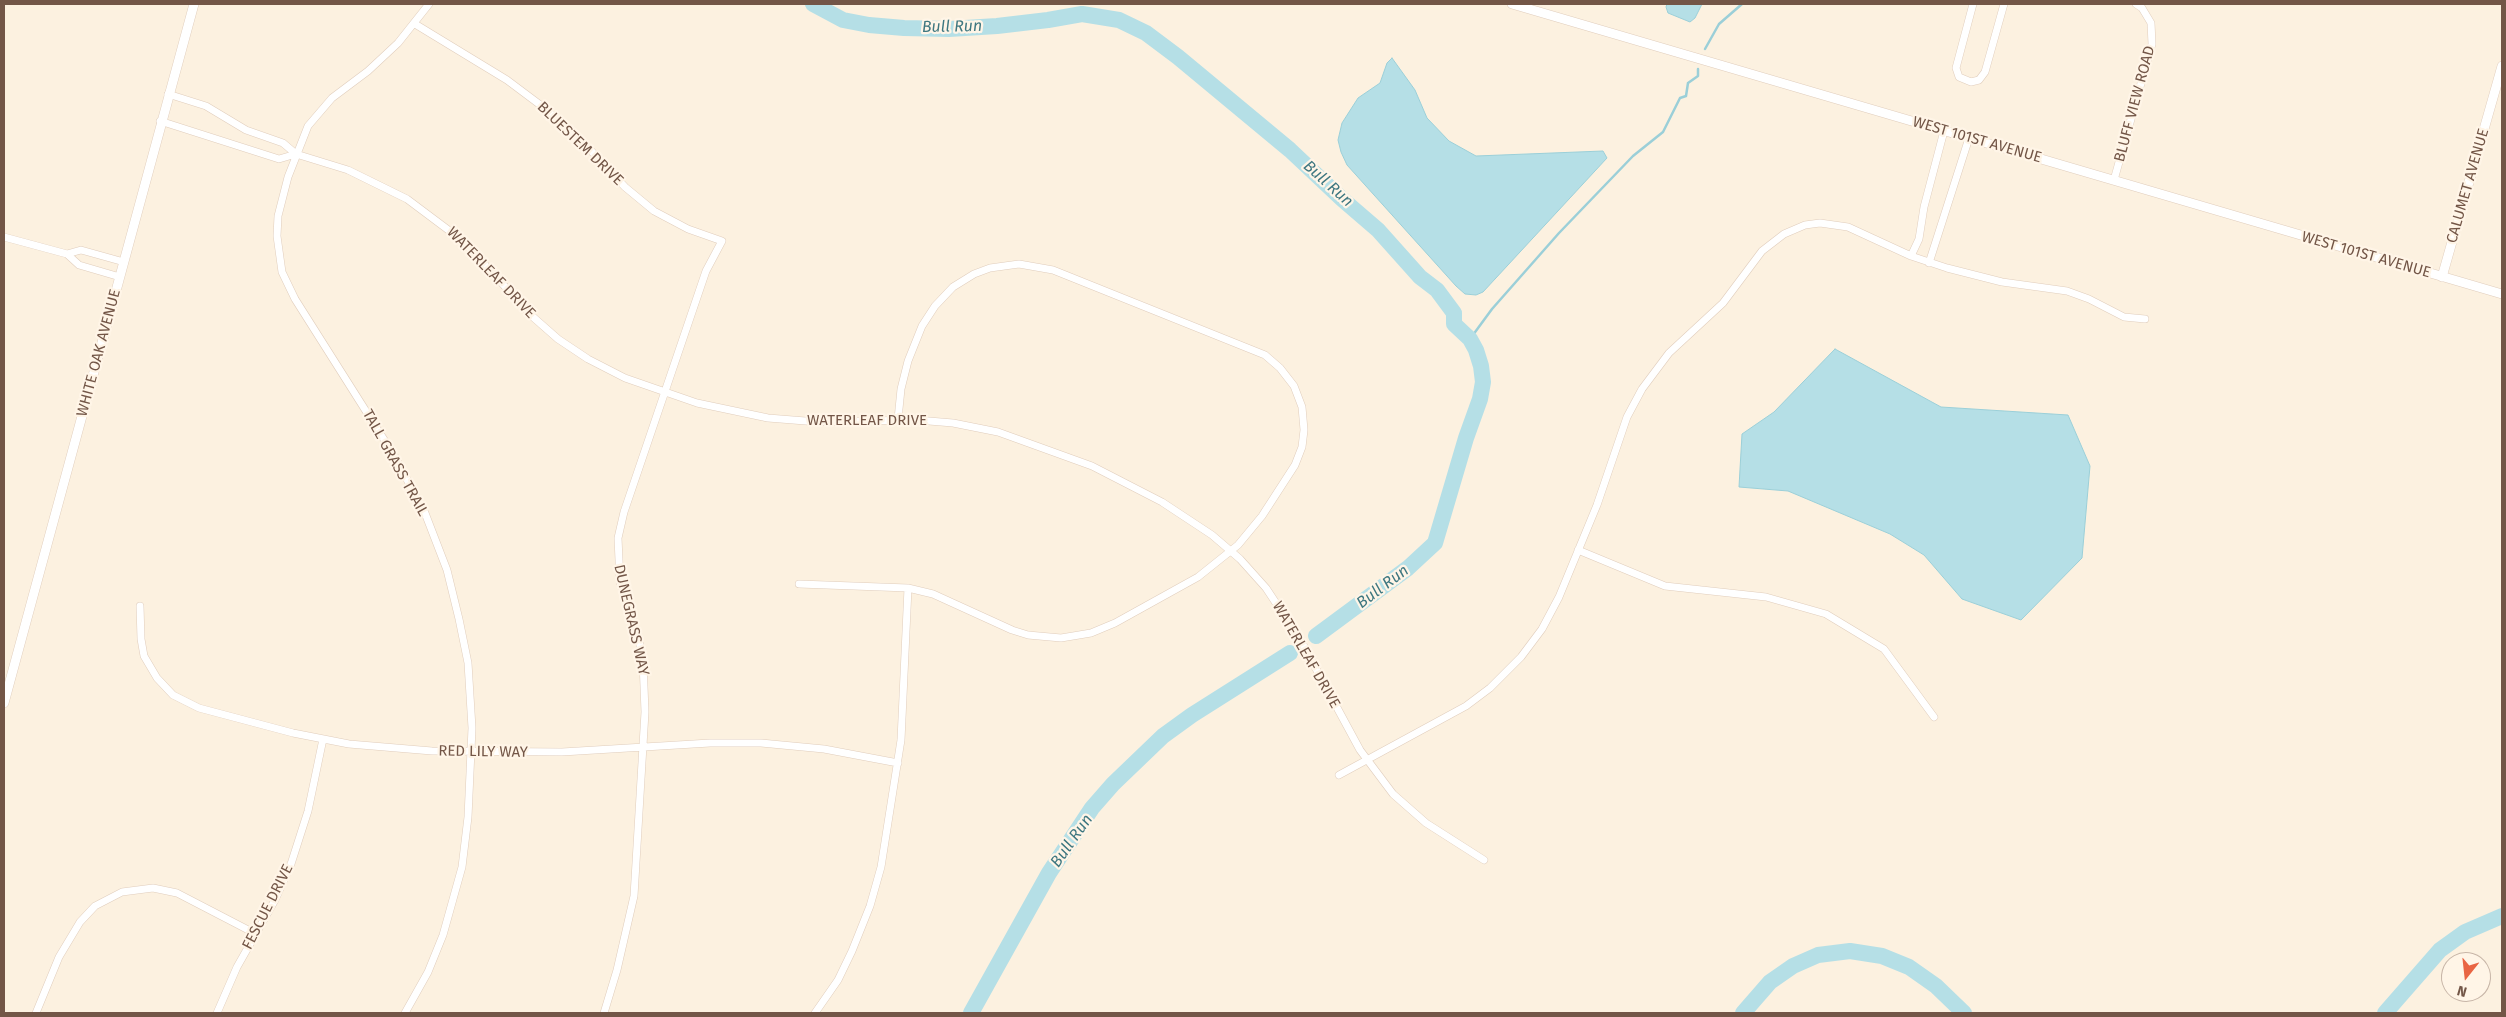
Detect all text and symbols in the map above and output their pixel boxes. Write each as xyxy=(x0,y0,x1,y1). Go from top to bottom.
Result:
water label: Bull Run xyxy=(922,17,982,37)
street label: BLUFF VIEW ROAD xyxy=(2111,44,2159,164)
street label: BLUESTEM DRIVE xyxy=(533,98,627,190)
street label: WEST 101ST AVENUE xyxy=(1910,113,2044,167)
street label: CALUMET AVENUE xyxy=(2443,127,2493,245)
water label: Bull Run xyxy=(1299,157,1357,211)
street label: WATERLEAF DRIVE xyxy=(443,224,539,322)
street label: WEST 101ST AVENUE xyxy=(2299,228,2433,282)
street label: WHITE OAK AVENUE xyxy=(73,287,125,419)
street label: TALL GRASS TRAIL xyxy=(358,407,432,519)
street label: WATERLEAF DRIVE xyxy=(807,412,927,430)
water label: Bull Run xyxy=(1353,561,1413,613)
street label: DUNEGRASS WAY xyxy=(609,563,653,677)
street label: WATERLEAF DRIVE xyxy=(1268,599,1344,711)
street label: RED LILY WAY xyxy=(438,742,528,762)
water label: Bull Run xyxy=(1047,811,1097,871)
street label: FESCUE DRIVE xyxy=(239,861,297,953)
north arrow xyxy=(2441,952,2491,1002)
text: N xyxy=(2455,981,2469,1000)

